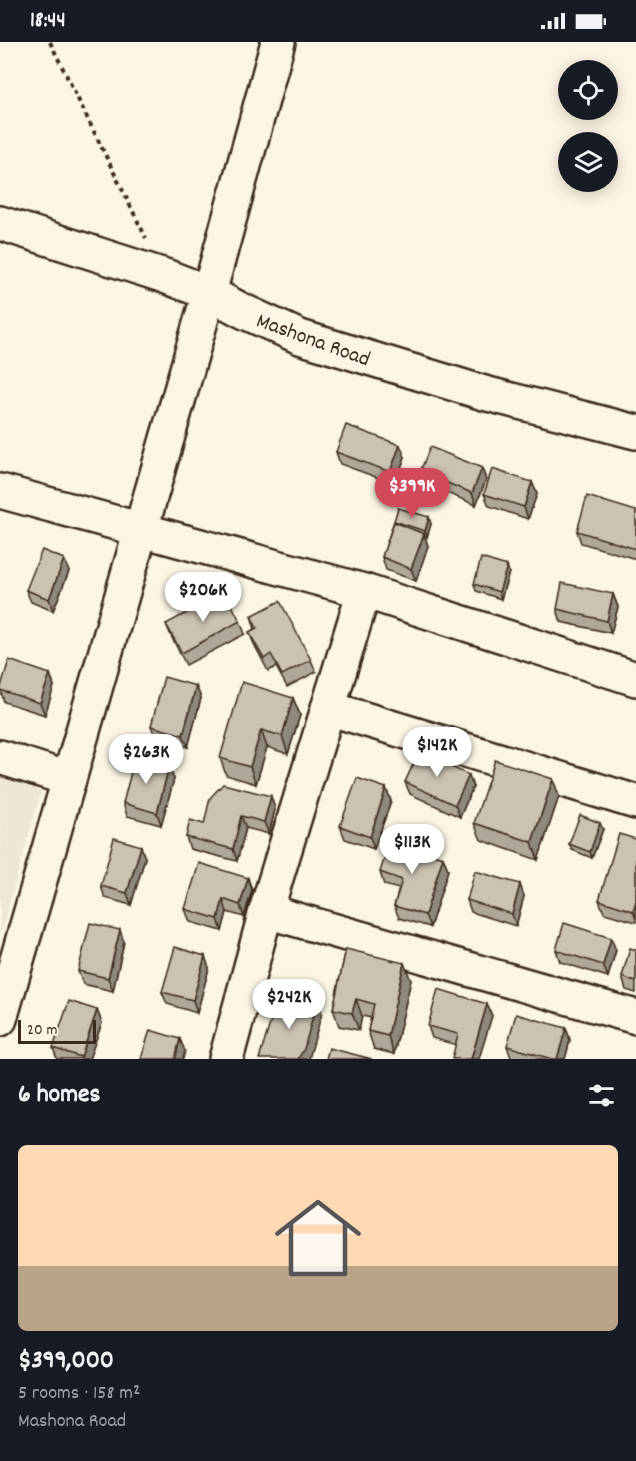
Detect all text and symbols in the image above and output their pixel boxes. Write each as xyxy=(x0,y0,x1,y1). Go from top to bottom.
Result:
text: 18:44 xyxy=(30,6,66,37)
map controls xyxy=(558,60,618,192)
button: locate xyxy=(558,60,618,120)
button: layers xyxy=(558,132,618,192)
street label: Mashona Road xyxy=(252,306,374,376)
pin: $399K xyxy=(370,468,454,519)
text: $399K xyxy=(389,473,435,501)
pin: $206K xyxy=(161,572,245,623)
text: $206K xyxy=(179,577,227,605)
pin: $142K xyxy=(395,727,479,778)
text: $142K xyxy=(417,732,457,760)
pin: $263K xyxy=(104,734,188,785)
text: $263K xyxy=(123,739,169,767)
pin: $113K xyxy=(370,824,454,875)
text: $113K xyxy=(393,829,431,857)
pin: $242K xyxy=(247,979,331,1030)
text: $242K xyxy=(266,984,312,1012)
scale bar xyxy=(18,1017,96,1044)
text: 20 m xyxy=(27,1019,57,1042)
text: 6 homes xyxy=(18,1077,100,1114)
icon: filters xyxy=(585,1079,618,1112)
icon: home xyxy=(264,1184,372,1292)
text: $399,000 xyxy=(18,1343,114,1380)
text: 5 rooms · 158 m² xyxy=(18,1380,140,1408)
text: Mashona Road xyxy=(18,1408,126,1436)

